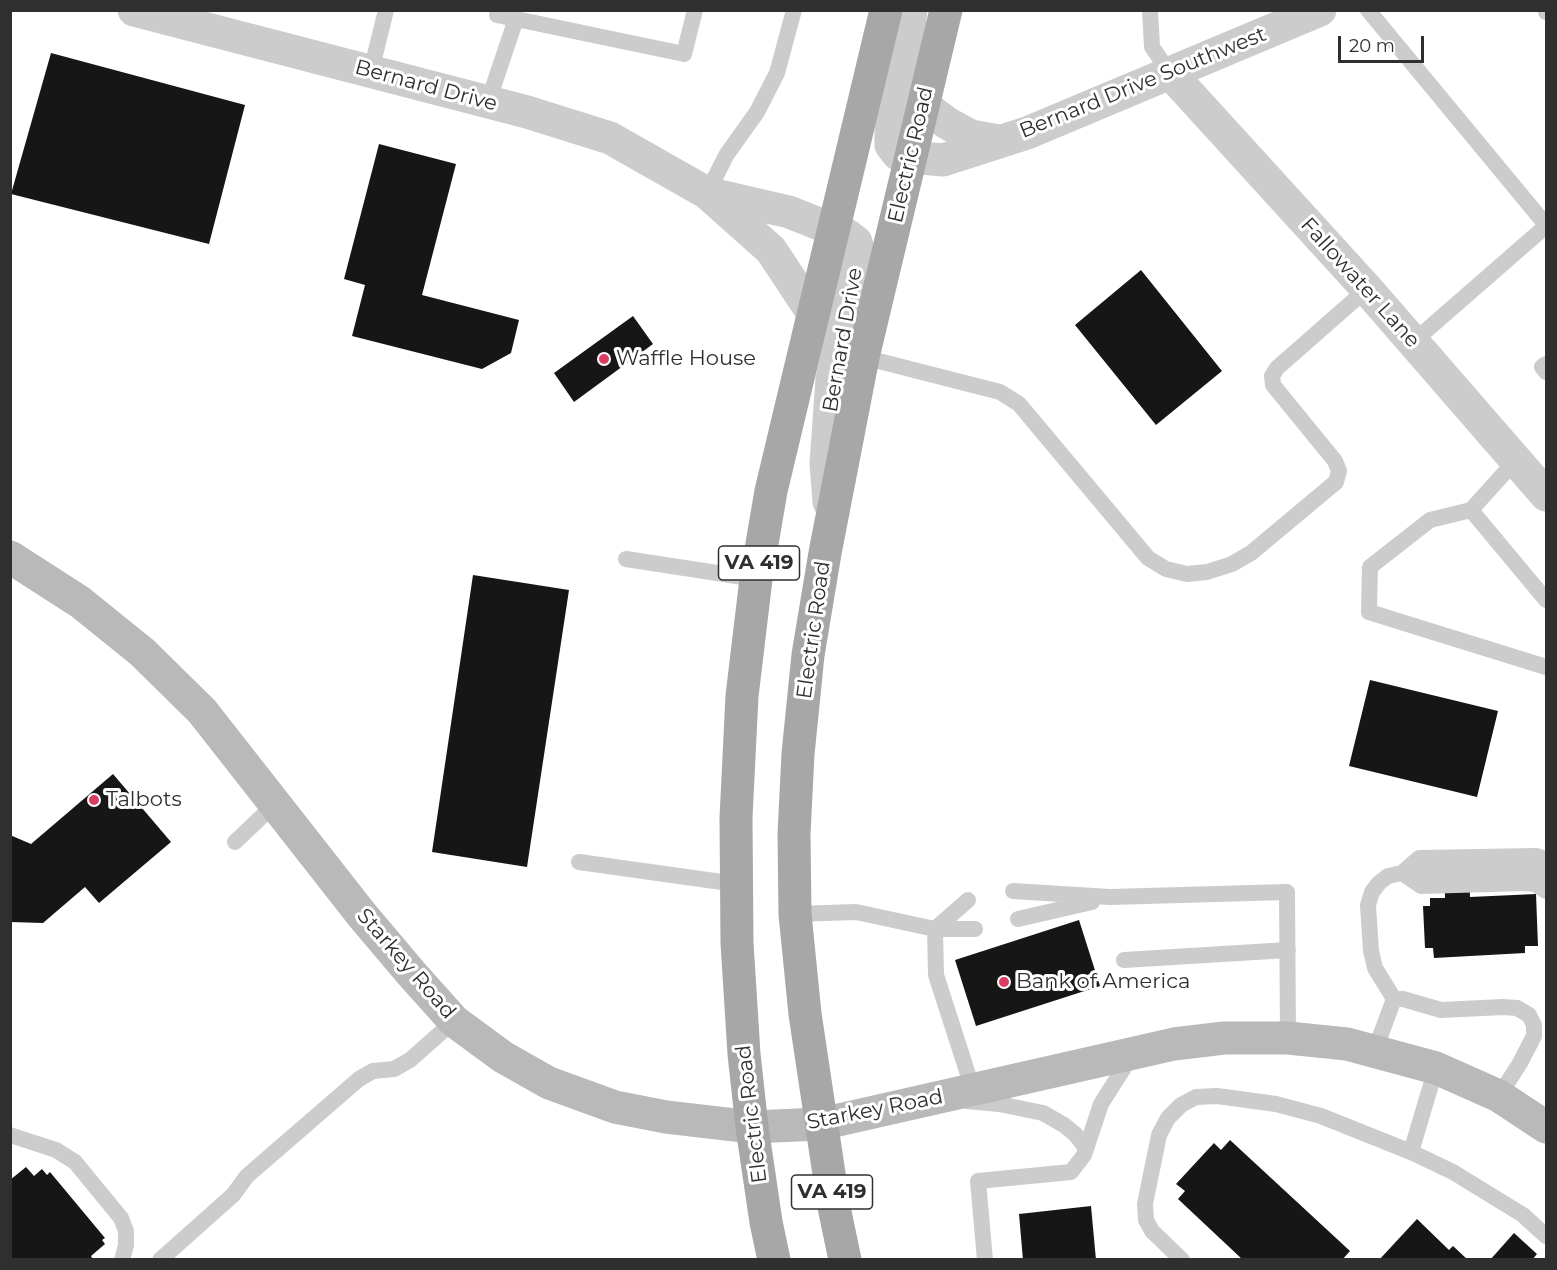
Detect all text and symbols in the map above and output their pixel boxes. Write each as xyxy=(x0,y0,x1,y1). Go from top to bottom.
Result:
street label: Bernard Drive Southwest xyxy=(1016,22,1270,144)
scale bar xyxy=(1341,24,1426,62)
text: 20 m xyxy=(1349,35,1395,57)
street label: Bernard Drive xyxy=(352,55,500,117)
street label: Electric Road xyxy=(883,84,939,226)
street label: Fallowater Lane xyxy=(1295,213,1425,353)
street label: Bernard Drive xyxy=(818,266,868,414)
place label: Waffle House xyxy=(616,346,756,372)
marker: Waffle House xyxy=(597,352,611,366)
road number: VA 419 xyxy=(718,546,800,580)
street label: Electric Road xyxy=(792,559,836,701)
place label: Talbots xyxy=(106,787,182,813)
marker: Talbots xyxy=(87,793,101,807)
street label: Starkey Road xyxy=(351,904,461,1024)
place label: Bank of America xyxy=(1016,969,1190,995)
marker: Bank of America xyxy=(997,975,1011,989)
street label: Electric Road xyxy=(731,1043,773,1185)
street label: Starkey Road xyxy=(805,1084,945,1136)
road number: VA 419 xyxy=(792,1175,872,1209)

